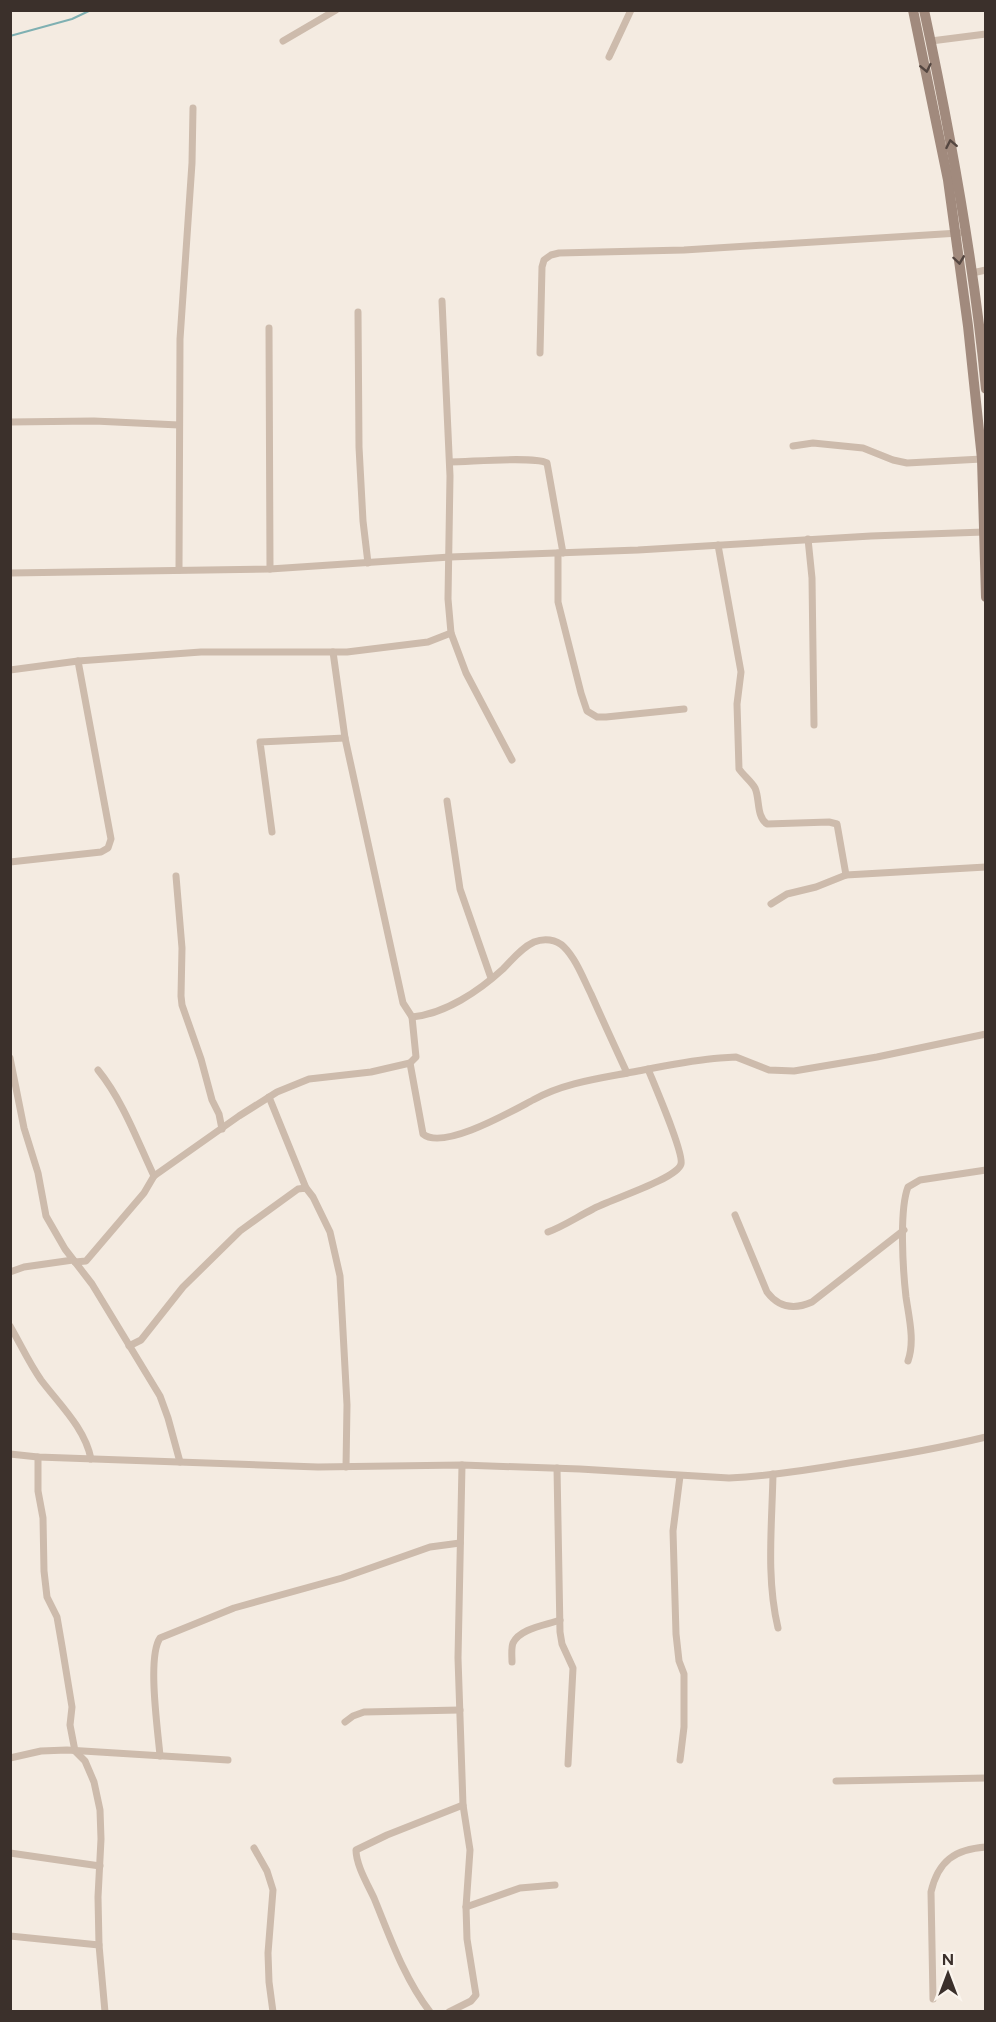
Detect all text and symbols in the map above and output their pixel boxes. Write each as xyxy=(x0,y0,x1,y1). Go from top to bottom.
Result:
one-way arrow xyxy=(918,62,931,72)
one-way arrow xyxy=(945,139,958,149)
one-way arrow xyxy=(953,255,965,264)
north arrow xyxy=(918,1944,978,2004)
text: N xyxy=(942,1950,954,1969)

